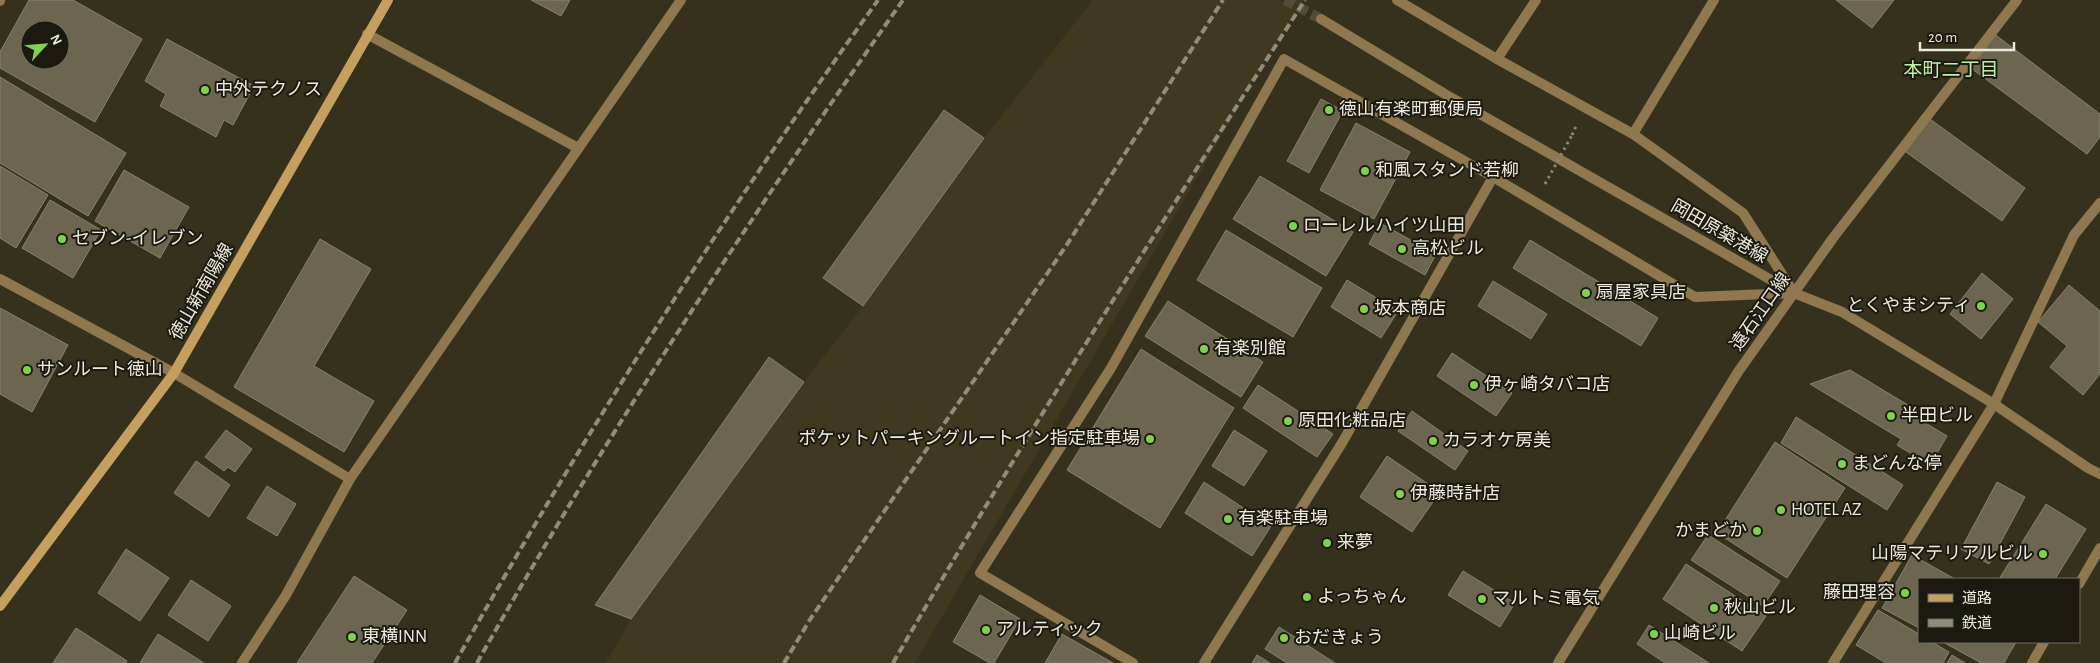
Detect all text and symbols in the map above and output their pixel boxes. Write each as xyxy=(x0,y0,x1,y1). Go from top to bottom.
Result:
north arrow xyxy=(20,20,70,70)
scale bar xyxy=(1920,20,2014,52)
text: 20 m xyxy=(1928,30,1957,45)
text: N xyxy=(47,32,64,47)
district label: 本町二丁目 xyxy=(1903,60,1999,80)
place label: 中外テクノス xyxy=(215,79,322,99)
marker: 中外テクノス xyxy=(199,84,211,96)
place label: 徳山有楽町郵便局 xyxy=(1339,99,1483,119)
marker: 徳山有楽町郵便局 xyxy=(1323,104,1335,116)
place label: 和風スタンド若柳 xyxy=(1375,160,1519,180)
marker: 和風スタンド若柳 xyxy=(1359,165,1371,177)
street label: 岡田原築港線 xyxy=(1668,195,1771,267)
place label: ローレルハイツ山田 xyxy=(1303,216,1465,235)
marker: ローレルハイツ山田 xyxy=(1287,220,1299,232)
place label: セブン-イレブン xyxy=(72,228,204,248)
marker: セブン-イレブン xyxy=(56,233,68,245)
place label: 高松ビル xyxy=(1412,239,1484,258)
street label: 徳山新南陽線 xyxy=(165,240,237,343)
marker: 高松ビル xyxy=(1396,243,1408,255)
street label: 遠石江口線 xyxy=(1726,269,1794,354)
place label: 扇屋家具店 xyxy=(1596,283,1686,302)
marker: 扇屋家具店 xyxy=(1580,287,1592,299)
place label: とくやまシティ xyxy=(1847,296,1971,315)
place label: 坂本商店 xyxy=(1374,299,1446,318)
marker: とくやまシティ xyxy=(1975,300,1987,312)
marker: 坂本商店 xyxy=(1358,303,1370,315)
place label: 有楽別館 xyxy=(1214,338,1286,358)
marker: 有楽別館 xyxy=(1198,343,1210,355)
place label: サンルート徳山 xyxy=(37,359,163,379)
marker: サンルート徳山 xyxy=(21,364,33,376)
place label: 伊ヶ崎タバコ店 xyxy=(1484,374,1610,394)
marker: 伊ヶ崎タバコ店 xyxy=(1468,379,1480,391)
place label: 半田ビル xyxy=(1901,406,1973,425)
marker: 半田ビル xyxy=(1885,410,1897,422)
place label: 原田化粧品店 xyxy=(1298,411,1406,430)
marker: 原田化粧品店 xyxy=(1282,415,1294,427)
place label: ポケットパーキングルートイン指定駐車場 xyxy=(799,428,1140,448)
place label: カラオケ房美 xyxy=(1443,430,1551,450)
marker: ポケットパーキングルートイン指定駐車場 xyxy=(1144,433,1156,445)
marker: カラオケ房美 xyxy=(1427,435,1439,447)
place label: まどんな停 xyxy=(1852,453,1942,473)
marker: まどんな停 xyxy=(1836,458,1848,470)
place label: 伊藤時計店 xyxy=(1410,483,1500,503)
marker: 伊藤時計店 xyxy=(1394,488,1406,500)
place label: HOTEL AZ xyxy=(1791,501,1862,519)
marker: HOTEL AZ xyxy=(1775,504,1787,516)
place label: 有楽駐車場 xyxy=(1238,508,1328,528)
marker: 有楽駐車場 xyxy=(1222,513,1234,525)
place label: かまどか xyxy=(1675,521,1747,540)
marker: かまどか xyxy=(1751,525,1763,537)
place label: 来夢 xyxy=(1337,533,1373,552)
marker: 来夢 xyxy=(1321,537,1333,549)
place label: 山陽マテリアルビル xyxy=(1871,544,2033,563)
marker: 山陽マテリアルビル xyxy=(2037,548,2049,560)
legend xyxy=(1918,578,2080,643)
place label: 藤田理容 xyxy=(1823,583,1895,602)
place label: よっちゃん xyxy=(1317,587,1406,606)
marker: 藤田理容 xyxy=(1899,587,1911,599)
place label: マルトミ電気 xyxy=(1492,588,1600,608)
text: 道路 xyxy=(1962,590,1992,606)
marker: よっちゃん xyxy=(1301,591,1313,603)
marker: マルトミ電気 xyxy=(1476,593,1488,605)
place label: 秋山ビル xyxy=(1724,598,1796,617)
marker: 秋山ビル xyxy=(1708,602,1720,614)
text: 鉄道 xyxy=(1962,615,1992,631)
place label: アルティック xyxy=(996,620,1103,639)
marker: アルティック xyxy=(980,624,992,636)
place label: 山崎ビル xyxy=(1664,624,1736,643)
place label: 東横INN xyxy=(362,627,427,646)
place label: おだきょう xyxy=(1294,628,1384,647)
marker: 山崎ビル xyxy=(1648,628,1660,640)
marker: 東横INN xyxy=(346,631,358,643)
marker: おだきょう xyxy=(1278,632,1290,644)

